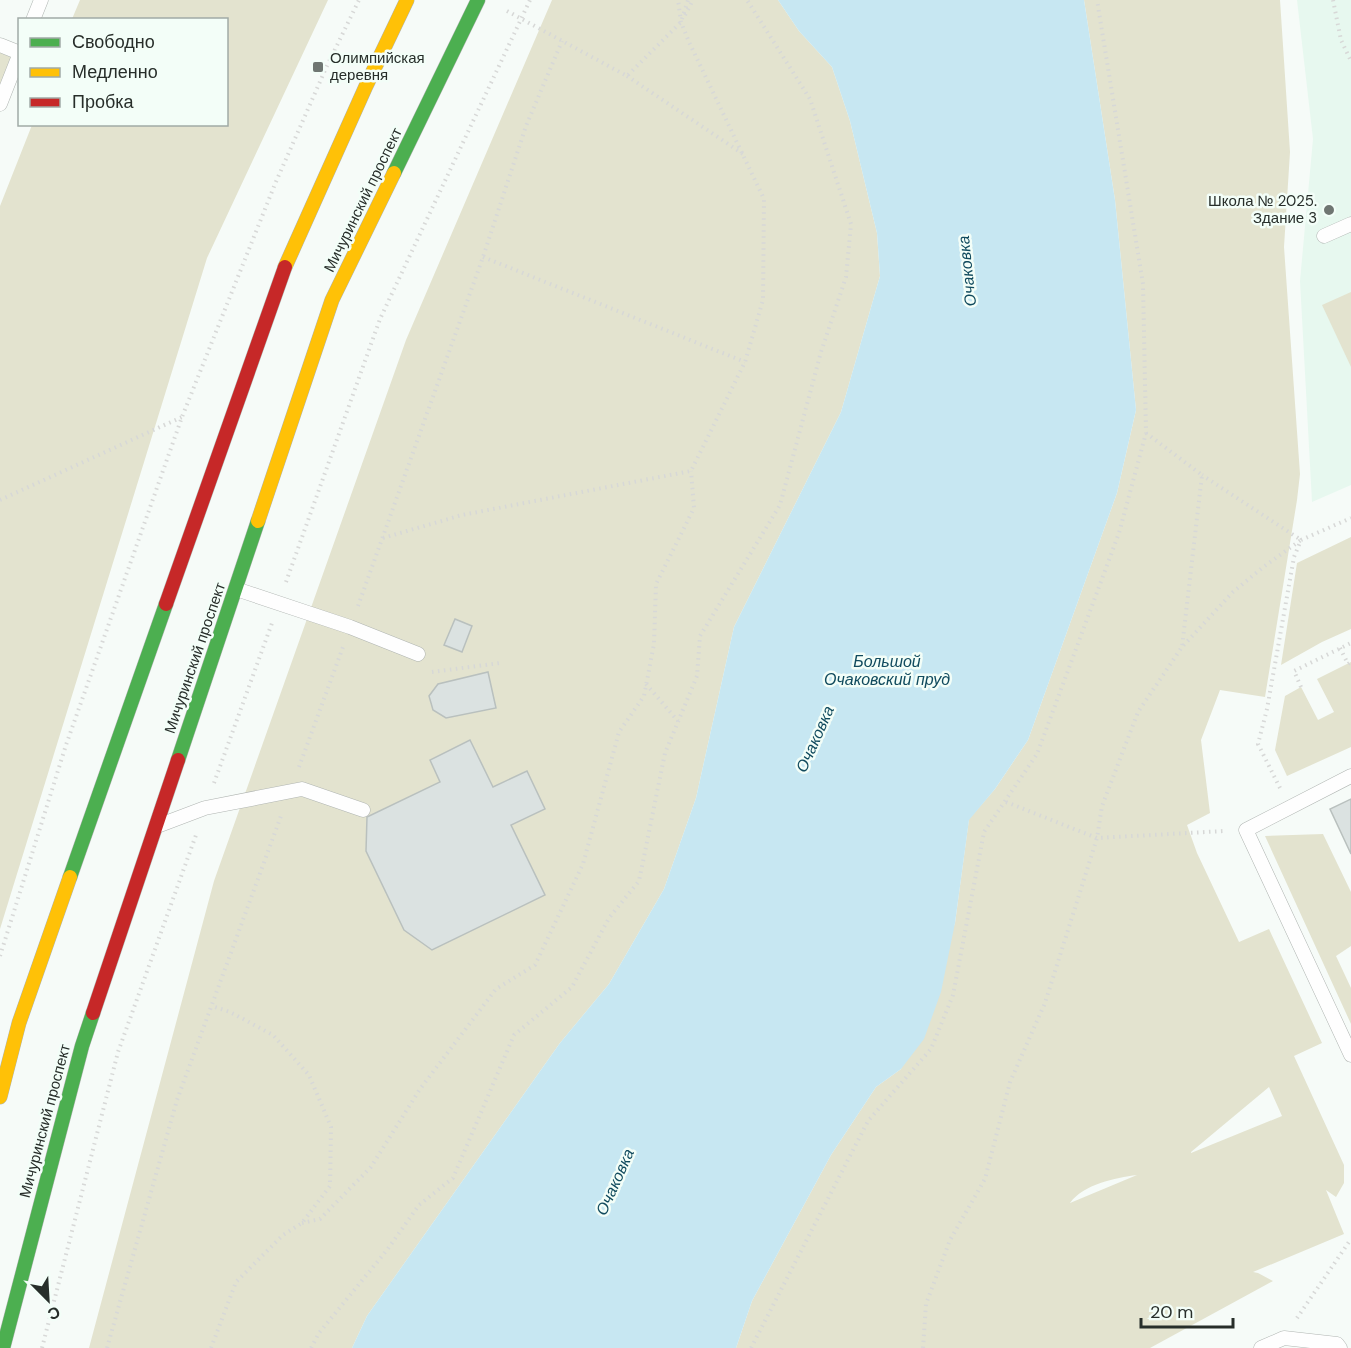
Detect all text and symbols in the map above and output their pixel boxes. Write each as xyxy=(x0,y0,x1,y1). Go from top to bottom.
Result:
legend xyxy=(18,18,228,126)
text: Свободно xyxy=(72,30,155,54)
place label: Олимпийская деревня xyxy=(330,48,425,85)
text: Медленно xyxy=(72,60,158,84)
marker: Олимпийская деревня xyxy=(311,60,325,74)
text: Пробка xyxy=(72,90,135,114)
street label: Мичуринский проспект xyxy=(319,124,407,275)
place label: Школа № 2025. Здание 3 xyxy=(1208,191,1317,228)
marker: Школа № 2025. Здание 3 xyxy=(1322,203,1336,217)
water label: Очаковка xyxy=(953,235,981,307)
street label: Мичуринский проспект xyxy=(160,580,230,736)
water label: Большой Очаковский пруд xyxy=(824,651,950,690)
water label: Очаковка xyxy=(791,702,839,776)
street label: Мичуринский проспект xyxy=(15,1042,75,1200)
water label: Очаковка xyxy=(591,1145,639,1219)
north arrow xyxy=(18,1270,78,1330)
scale bar xyxy=(1141,1291,1232,1329)
text: 20 m xyxy=(1150,1300,1193,1324)
text: С xyxy=(44,1301,63,1325)

